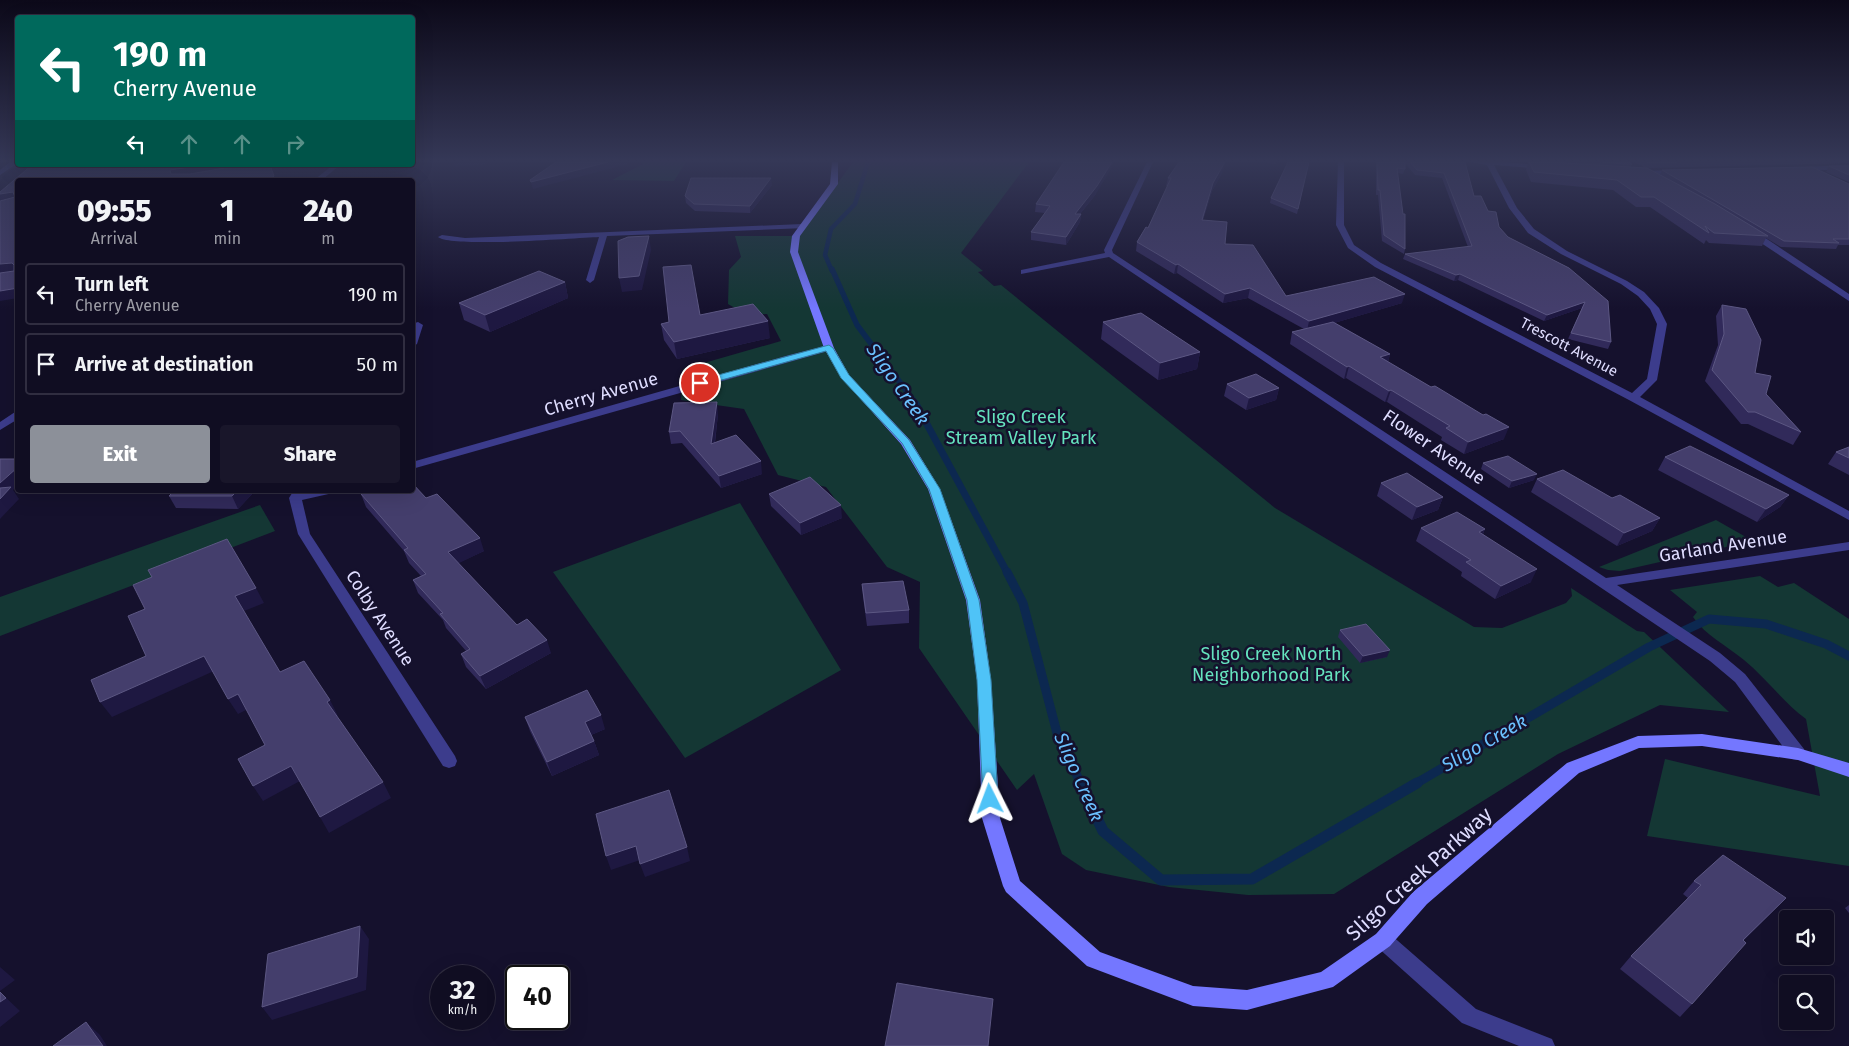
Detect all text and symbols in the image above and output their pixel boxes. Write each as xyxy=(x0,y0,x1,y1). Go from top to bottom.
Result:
text: 190 m xyxy=(113,33,207,75)
icon: left xyxy=(30,35,95,100)
text: Cherry Avenue xyxy=(113,75,257,102)
icon: left xyxy=(122,130,150,158)
icon: ahead xyxy=(175,130,203,158)
icon: ahead xyxy=(228,130,256,158)
icon: right xyxy=(281,130,309,158)
text: 09:55 xyxy=(77,193,152,229)
text: 1 xyxy=(220,193,235,229)
text: 240 xyxy=(303,193,353,229)
text: Arrival xyxy=(91,229,138,248)
text: min xyxy=(214,229,241,248)
text: m xyxy=(321,229,335,248)
text: Turn left xyxy=(75,273,149,296)
icon: left xyxy=(32,280,60,308)
text: 190 m xyxy=(348,283,398,306)
text: Cherry Avenue xyxy=(75,296,179,315)
street label: Trescott Avenue xyxy=(1517,314,1621,380)
water label: Sligo Creek xyxy=(861,338,935,429)
icon: arrive xyxy=(32,350,60,378)
text: Arrive at destination xyxy=(75,353,254,376)
text: 50 m xyxy=(357,353,398,376)
pin xyxy=(679,362,721,404)
street label: Cherry Avenue xyxy=(541,367,661,421)
icon: arrive xyxy=(686,369,714,397)
street label: Flower Avenue xyxy=(1379,405,1489,489)
park label: Sligo Creek Stream Valley Park xyxy=(946,406,1097,449)
button: Exit xyxy=(30,425,210,483)
button: Share xyxy=(220,425,400,483)
street label: Garland Avenue xyxy=(1658,525,1788,567)
street label: Colby Avenue xyxy=(341,566,419,670)
park label: Sligo Creek North Neighborhood Park xyxy=(1192,643,1351,686)
water label: Sligo Creek xyxy=(1436,709,1531,777)
water label: Sligo Creek xyxy=(1049,728,1109,825)
position arrow xyxy=(963,772,1015,824)
street label: Sligo Creek Parkway xyxy=(1341,801,1498,946)
map controls xyxy=(1779,910,1834,1030)
button: sound xyxy=(1779,910,1834,965)
speed limit sign: 40 xyxy=(505,965,570,1030)
button: search xyxy=(1779,975,1834,1030)
text: 32 xyxy=(450,976,475,1006)
text: km/h xyxy=(448,1003,477,1017)

